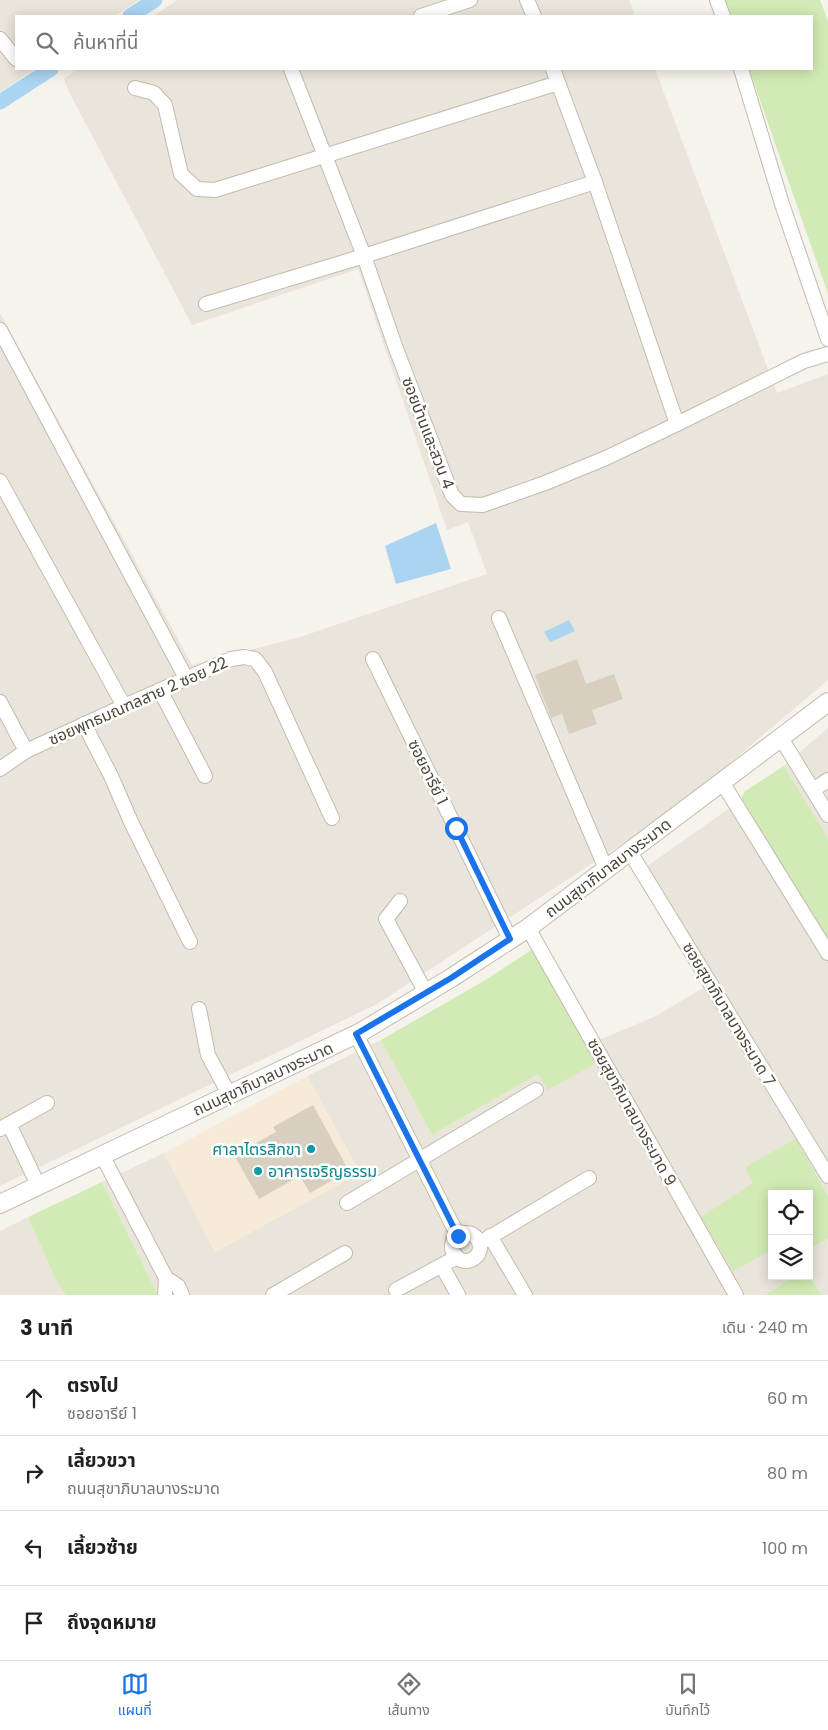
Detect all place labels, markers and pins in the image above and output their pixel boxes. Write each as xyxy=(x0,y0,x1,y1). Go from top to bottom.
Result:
place label: ศาลาไตรสิกขา xyxy=(212,1138,301,1161)
marker: ศาลาไตรสิกขา xyxy=(305,1143,317,1155)
place label: อาคารเจริญธรรม xyxy=(268,1160,377,1183)
marker: อาคารเจริญธรรม xyxy=(252,1165,264,1177)

